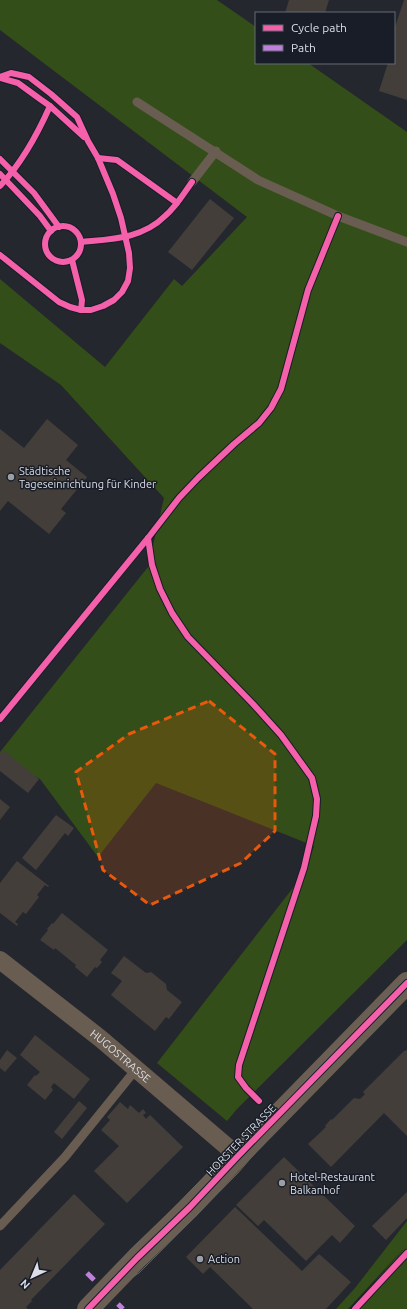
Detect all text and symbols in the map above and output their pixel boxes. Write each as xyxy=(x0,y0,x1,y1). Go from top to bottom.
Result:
legend xyxy=(255,12,395,64)
text: Cycle path xyxy=(291,21,347,34)
text: Path xyxy=(291,41,316,54)
place label: Städtische Tageseinrichtung für Kinder xyxy=(19,465,157,490)
marker: Städtische Tageseinrichtung für Kinder xyxy=(6,472,16,482)
street label: HUGOSTRASSE xyxy=(88,1027,153,1085)
street label: HORSTER STRASSE xyxy=(204,1102,278,1178)
place label: Hotel-Restaurant Balkanhof xyxy=(290,1171,376,1196)
marker: Hotel-Restaurant Balkanhof xyxy=(277,1178,287,1188)
place label: Action xyxy=(208,1253,240,1265)
marker: Action xyxy=(195,1254,205,1264)
north arrow xyxy=(12,1257,52,1297)
text: N xyxy=(18,1277,32,1291)

